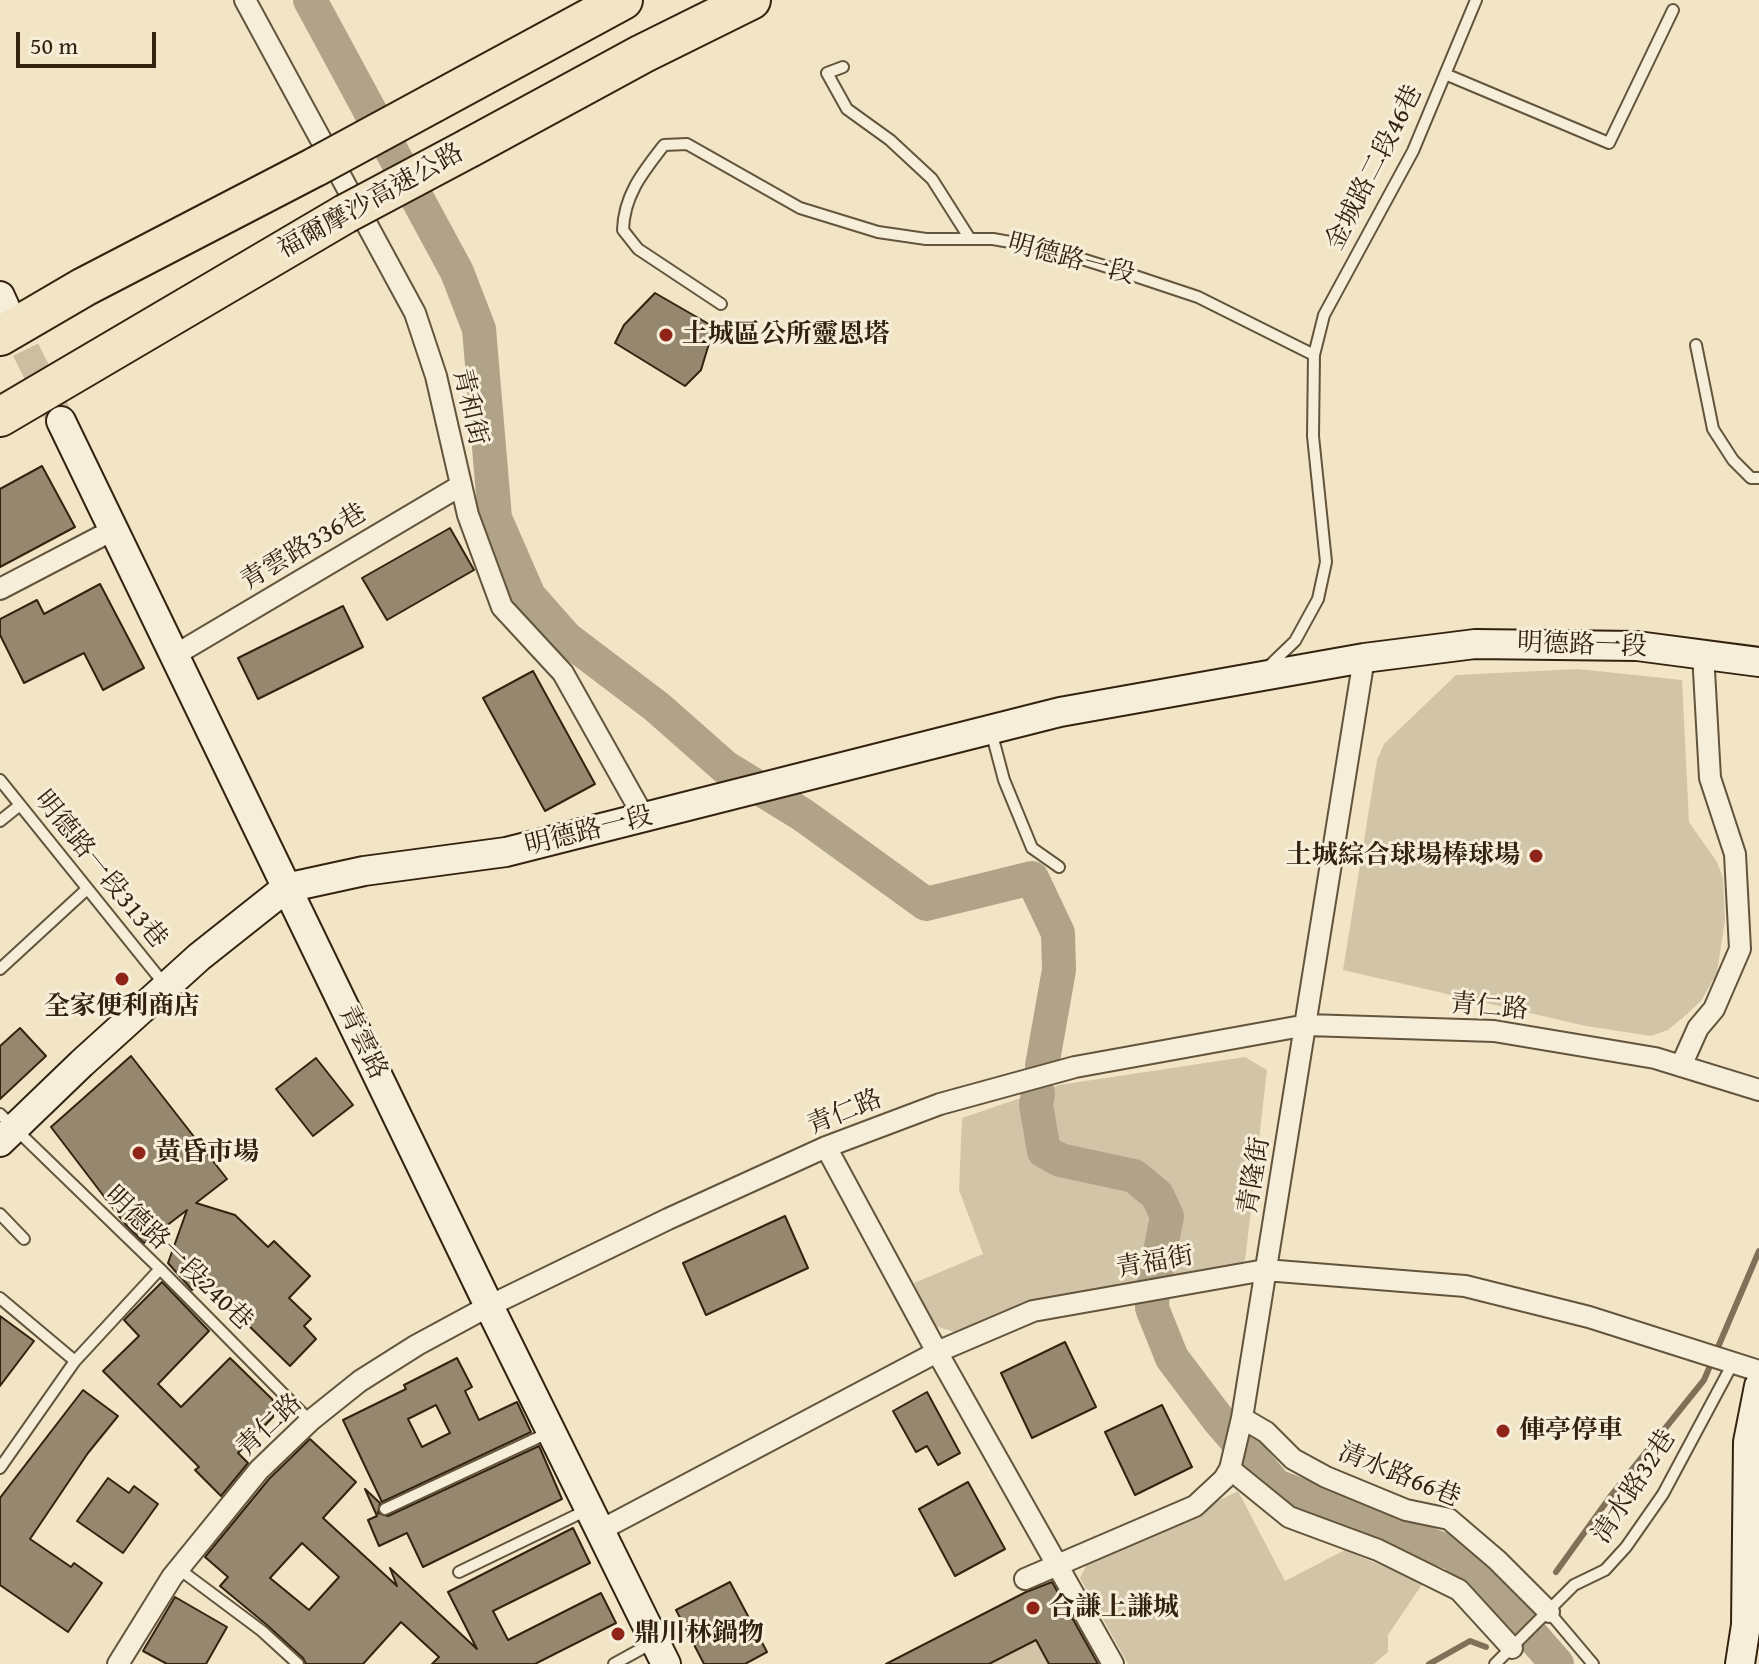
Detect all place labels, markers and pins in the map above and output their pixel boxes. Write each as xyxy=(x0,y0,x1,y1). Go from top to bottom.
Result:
place label: 土城區公所靈恩塔 xyxy=(682,319,890,351)
marker: 土城區公所靈恩塔 xyxy=(657,326,675,344)
place label: 土城綜合球場棒球場 xyxy=(1286,840,1520,872)
marker: 土城綜合球場棒球場 xyxy=(1527,847,1545,865)
marker: 全家便利商店 xyxy=(113,970,131,988)
place label: 全家便利商店 xyxy=(44,991,200,1023)
place label: 黃昏市場 xyxy=(155,1137,259,1169)
marker: 黃昏市場 xyxy=(130,1144,148,1162)
place label: 俥亭停車 xyxy=(1519,1415,1623,1447)
marker: 俥亭停車 xyxy=(1494,1422,1512,1440)
place label: 合謙上謙城 xyxy=(1049,1592,1179,1624)
marker: 合謙上謙城 xyxy=(1024,1599,1042,1617)
place label: 鼎川林鍋物 xyxy=(634,1618,764,1650)
marker: 鼎川林鍋物 xyxy=(609,1625,627,1643)

